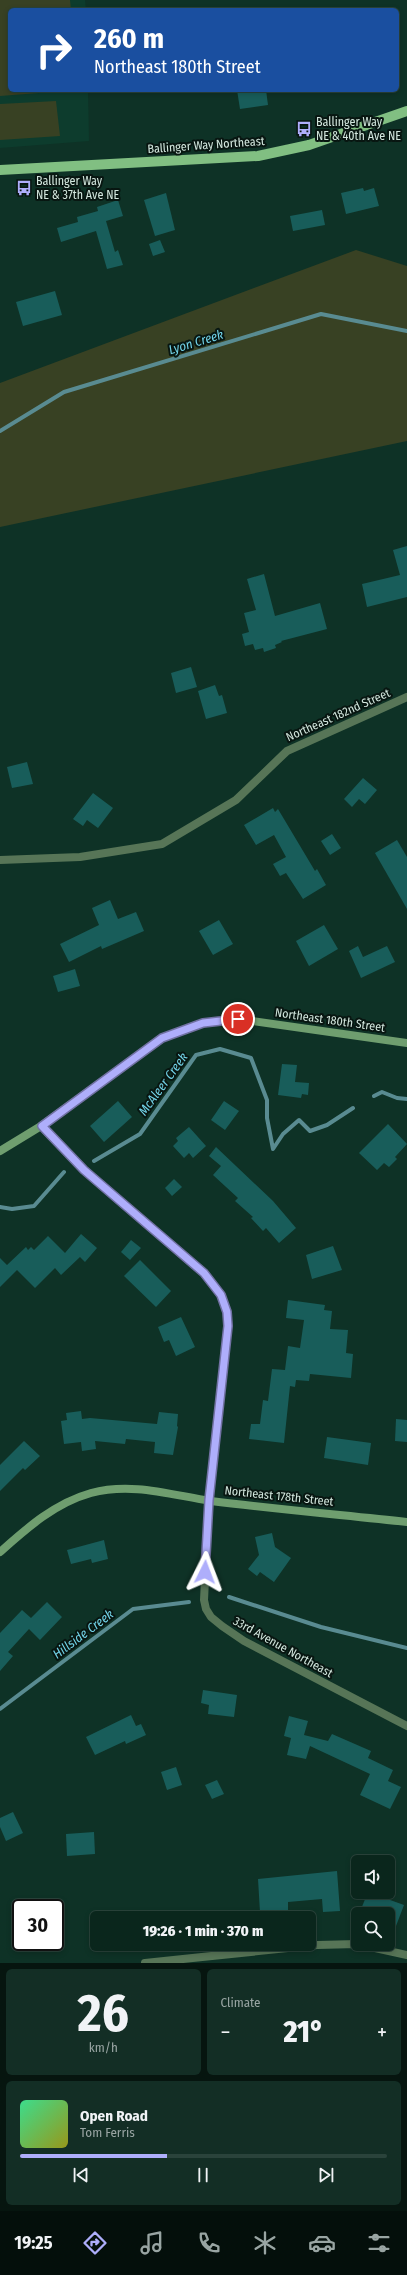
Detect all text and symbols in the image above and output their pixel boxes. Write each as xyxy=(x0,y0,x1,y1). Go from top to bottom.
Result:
text: 260 m xyxy=(94,22,164,55)
icon: right xyxy=(28,24,80,76)
text: Northeast 180th Street xyxy=(94,56,261,78)
place label: Ballinger Way NE & 40th Ave NE xyxy=(316,115,401,143)
bus stop icon: Ballinger Way NE & 40th Ave NE xyxy=(295,120,313,138)
street label: Ballinger Way Northeast xyxy=(147,134,265,156)
place label: Ballinger Way NE & 37th Ave NE xyxy=(36,174,119,202)
bus stop icon: Ballinger Way NE & 37th Ave NE xyxy=(15,179,33,197)
water label: Lyon Creek xyxy=(167,326,226,357)
street label: Northeast 182nd Street xyxy=(284,686,392,744)
pin xyxy=(221,1002,255,1036)
street label: Northeast 180th Street xyxy=(274,1005,386,1035)
icon: arrive xyxy=(227,1008,249,1030)
water label: McAleer Creek xyxy=(135,1049,191,1118)
street label: Northeast 178th Street xyxy=(224,1483,334,1509)
position arrow xyxy=(184,1551,226,1593)
water label: Hillside Creek xyxy=(50,1606,117,1662)
street label: 33rd Avenue Northeast xyxy=(231,1614,335,1680)
map controls xyxy=(351,1855,395,1951)
button: sound xyxy=(351,1855,395,1899)
speed limit sign: 30 xyxy=(12,1899,64,1951)
button: search xyxy=(351,1907,395,1951)
text: 19:26 · 1 min · 370 m xyxy=(143,1922,263,1940)
text: 26 xyxy=(78,1982,129,2045)
text: Climate xyxy=(221,1995,261,2010)
text: 21° xyxy=(283,2014,324,2050)
text: − xyxy=(221,2019,230,2046)
text: + xyxy=(377,2019,387,2046)
text: km/h xyxy=(89,2040,118,2055)
text: Open Road xyxy=(80,2107,148,2125)
text: Tom Ferris xyxy=(80,2125,135,2140)
icon: previous xyxy=(70,2164,92,2186)
icon: pause xyxy=(192,2164,214,2186)
icon: next xyxy=(315,2164,337,2186)
icon: directions xyxy=(81,2229,109,2257)
icon: music xyxy=(138,2229,166,2257)
icon: phone xyxy=(195,2229,223,2257)
icon: climate xyxy=(251,2229,279,2257)
icon: car xyxy=(308,2229,336,2257)
icon: filters xyxy=(365,2229,393,2257)
text: 19:25 xyxy=(14,2232,53,2254)

